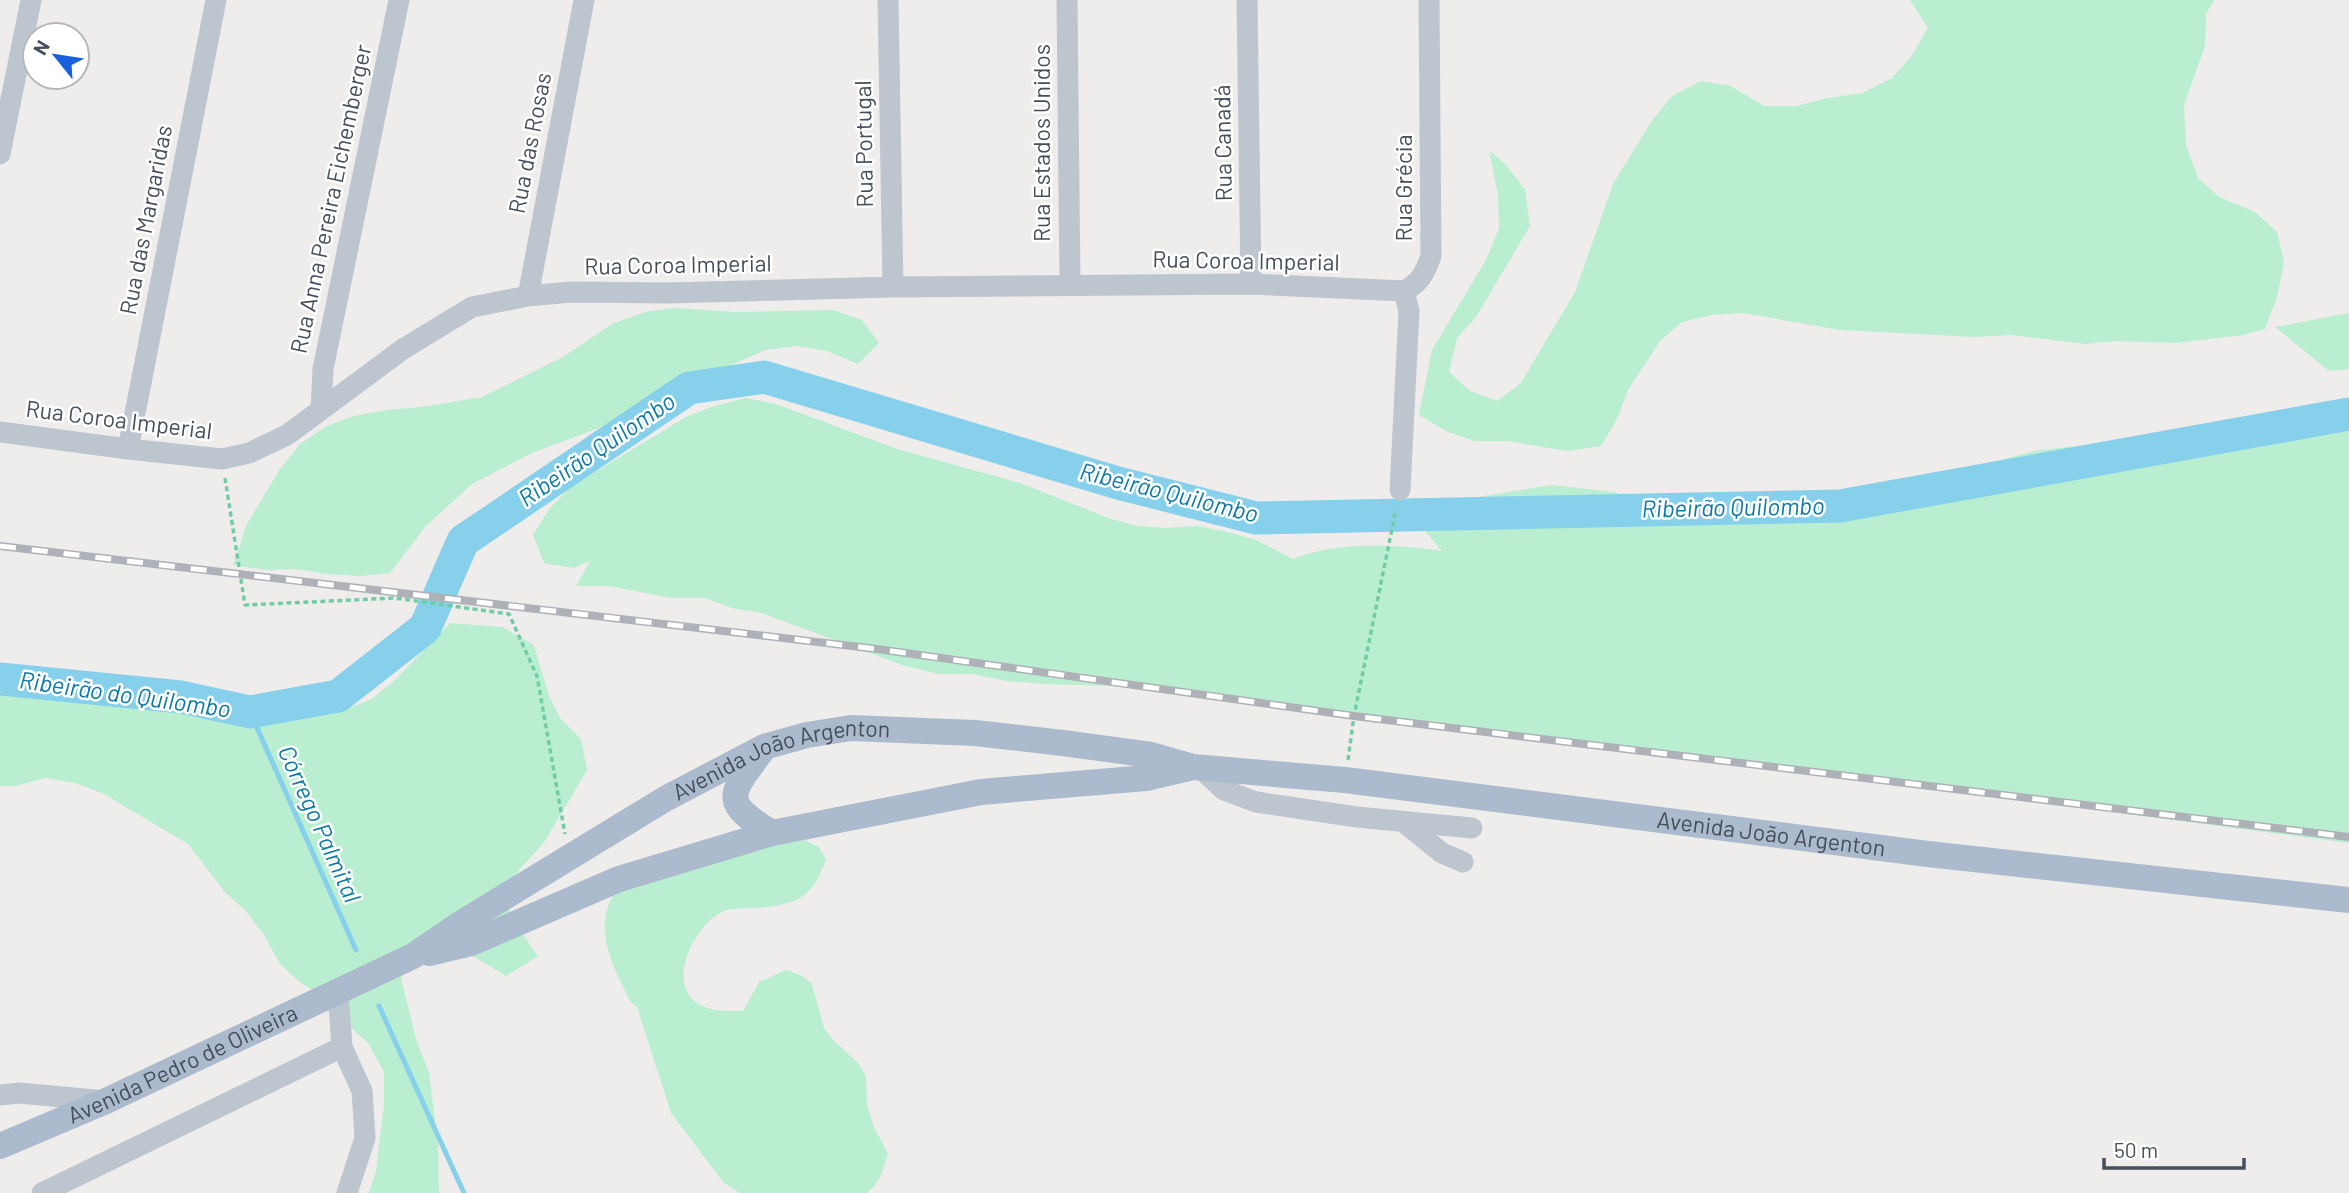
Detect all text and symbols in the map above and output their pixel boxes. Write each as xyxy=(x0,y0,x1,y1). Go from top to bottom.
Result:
north arrow xyxy=(21,21,91,91)
text: N xyxy=(28,36,54,58)
street label: Rua Anna Pereira Eichemberger xyxy=(284,41,377,356)
street label: Rua Estados Unidos xyxy=(1027,44,1055,242)
street label: Rua das Rosas xyxy=(502,70,556,216)
street label: Rua Portugal xyxy=(848,80,878,208)
street label: Rua Canadá xyxy=(1207,84,1237,202)
street label: Rua das Margaridas xyxy=(113,123,177,317)
street label: Rua Grécia xyxy=(1389,135,1417,241)
street label: Rua Coroa Imperial xyxy=(1152,244,1340,276)
street label: Rua Coroa Imperial xyxy=(584,248,772,280)
water label: Ribeirão Quilombo xyxy=(512,386,680,512)
street label: Rua Coroa Imperial xyxy=(24,394,214,444)
water label: Ribeirão Quilombo xyxy=(1077,455,1262,528)
water label: Ribeirão Quilombo xyxy=(1641,490,1825,523)
water label: Ribeirão do Quilombo xyxy=(18,664,233,723)
street label: Avenida João Argenton xyxy=(667,713,891,806)
water label: Córrego Palmital xyxy=(273,740,368,907)
street label: Avenida João Argenton xyxy=(1655,805,1887,861)
street label: Avenida Pedro de Oliveira xyxy=(63,998,302,1129)
scale bar xyxy=(2104,1126,2244,1170)
text: 50 m xyxy=(2114,1137,2158,1162)

